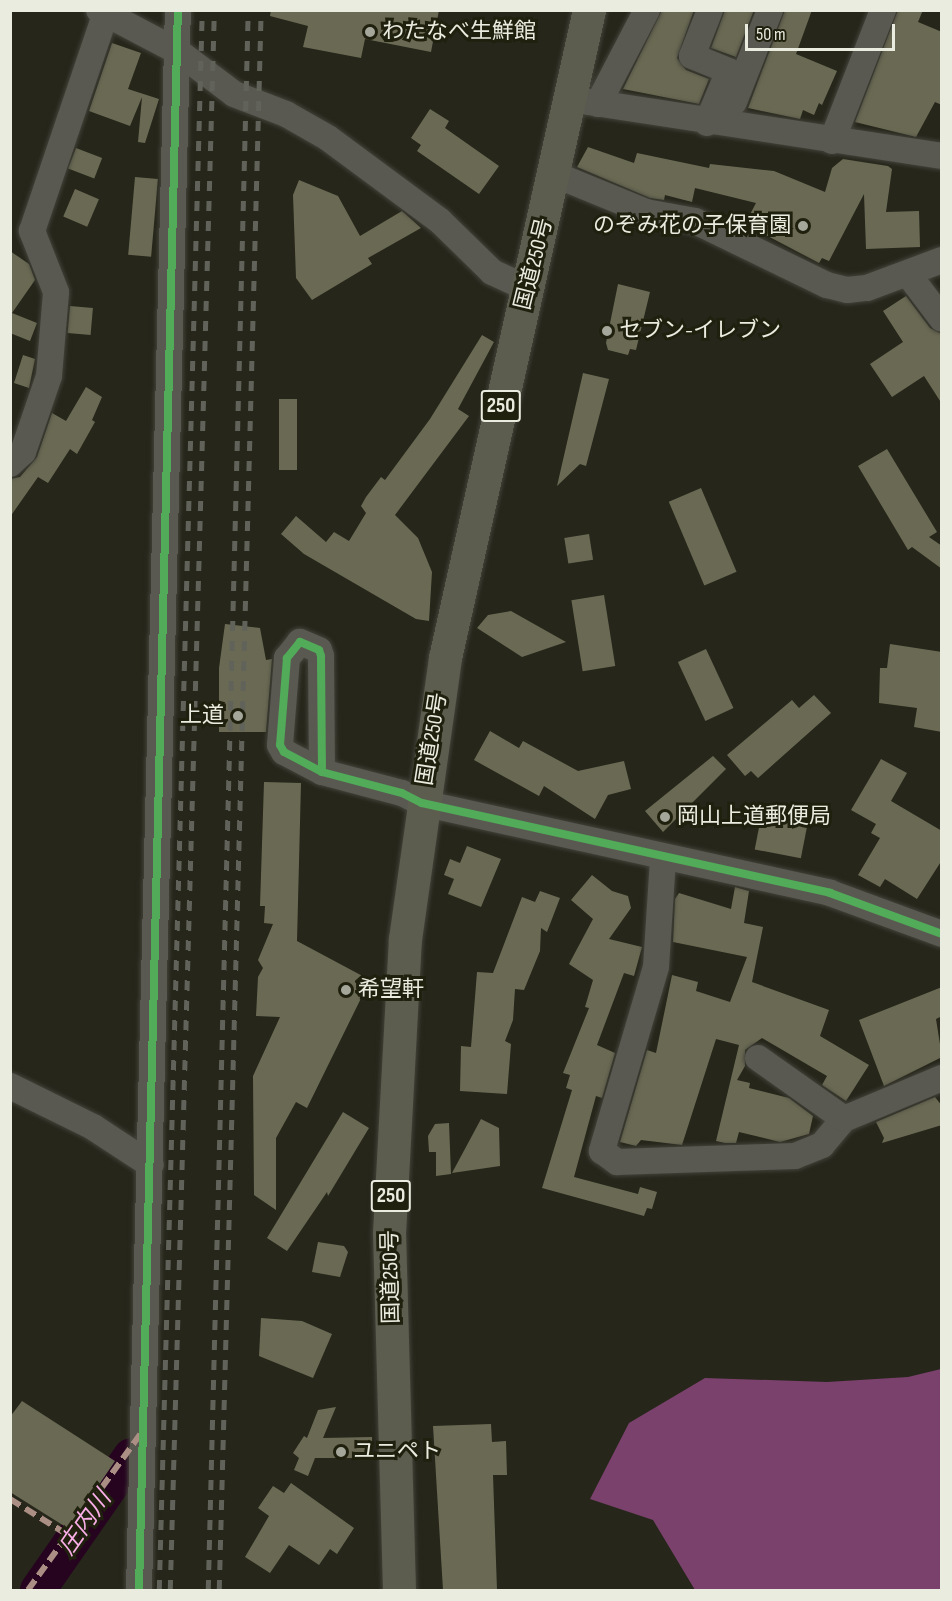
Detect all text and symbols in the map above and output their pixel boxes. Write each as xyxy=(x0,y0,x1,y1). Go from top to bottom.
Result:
scale bar xyxy=(748,12,898,50)
place label: わたなべ生鮮館 xyxy=(382,19,536,45)
text: 50 m xyxy=(756,24,786,45)
marker: わたなべ生鮮館 xyxy=(363,25,377,39)
place label: のぞみ花の子保育園 xyxy=(593,213,791,239)
street label: 国道250号 xyxy=(510,215,558,313)
marker: のぞみ花の子保育園 xyxy=(796,219,810,233)
place label: セブン-イレブン xyxy=(619,318,781,344)
marker: セブン-イレブン xyxy=(600,324,614,338)
road number: 250 xyxy=(480,388,522,424)
street label: 国道250号 xyxy=(412,691,452,787)
place label: 上道 xyxy=(180,703,224,729)
marker: 上道 xyxy=(229,707,247,725)
place label: 岡山上道郵便局 xyxy=(677,804,831,830)
marker: 岡山上道郵便局 xyxy=(658,810,672,824)
place label: 希望軒 xyxy=(358,977,424,1003)
marker: 希望軒 xyxy=(339,983,353,997)
road number: 250 xyxy=(370,1178,412,1214)
street label: 国道250号 xyxy=(377,1230,405,1324)
place label: ユニペト xyxy=(353,1439,441,1465)
marker: ユニペト xyxy=(334,1445,348,1459)
water label: 庄内川 xyxy=(53,1485,117,1561)

